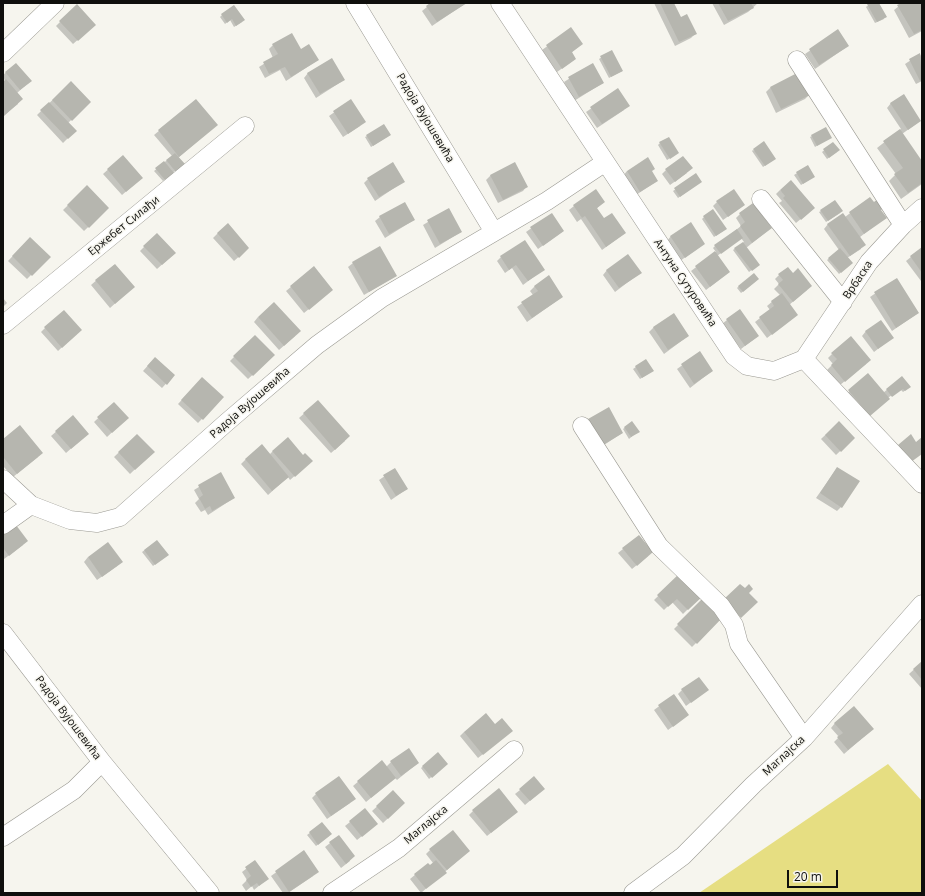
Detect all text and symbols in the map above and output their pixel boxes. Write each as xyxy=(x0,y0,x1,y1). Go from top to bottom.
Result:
street label: Радоја Вујошевића xyxy=(393,71,457,165)
street label: Ержебет Силађи xyxy=(86,193,162,259)
street label: Антуна Сутуровића xyxy=(651,237,719,329)
street label: Врбаска xyxy=(840,258,876,302)
street label: Радоја Вујошевића xyxy=(207,365,293,441)
street label: Радоја Вујошевића xyxy=(32,673,104,763)
street label: Маглајска xyxy=(760,733,808,779)
street label: Маглајска xyxy=(401,803,451,847)
scale bar xyxy=(789,862,840,888)
text: 20 m xyxy=(794,868,822,885)

